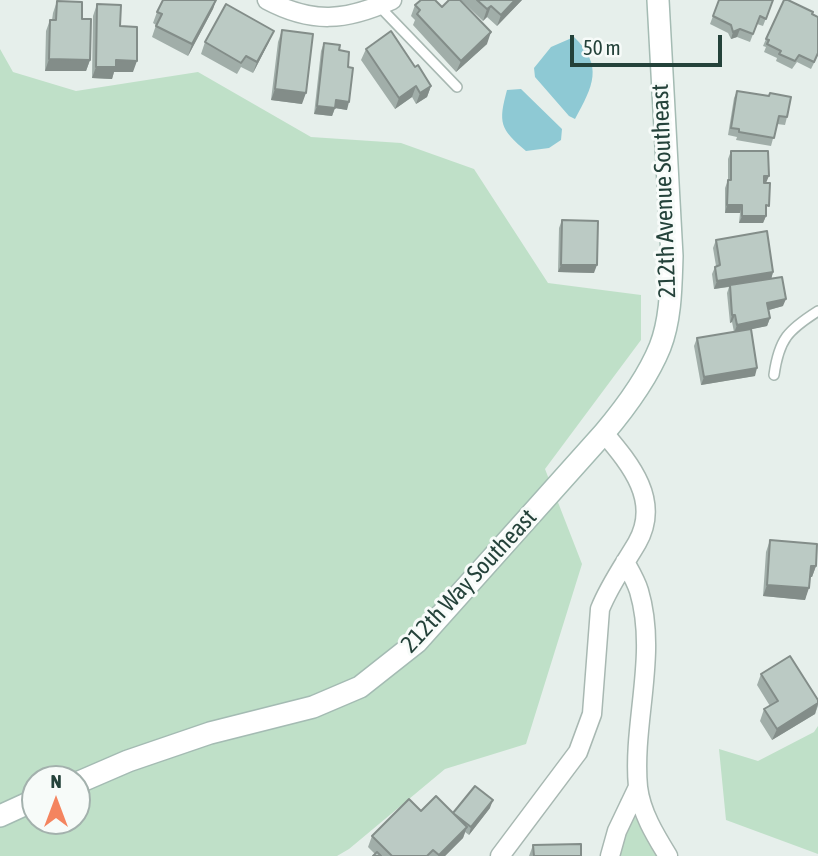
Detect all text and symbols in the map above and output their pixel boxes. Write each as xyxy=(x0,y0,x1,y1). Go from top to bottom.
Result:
scale bar xyxy=(573,21,725,65)
text: 50 m xyxy=(583,35,621,59)
street label: 212th Avenue Southeast xyxy=(646,83,682,299)
street label: 212th Way Southeast xyxy=(395,503,543,659)
north arrow xyxy=(21,765,91,835)
text: N xyxy=(50,770,62,792)

